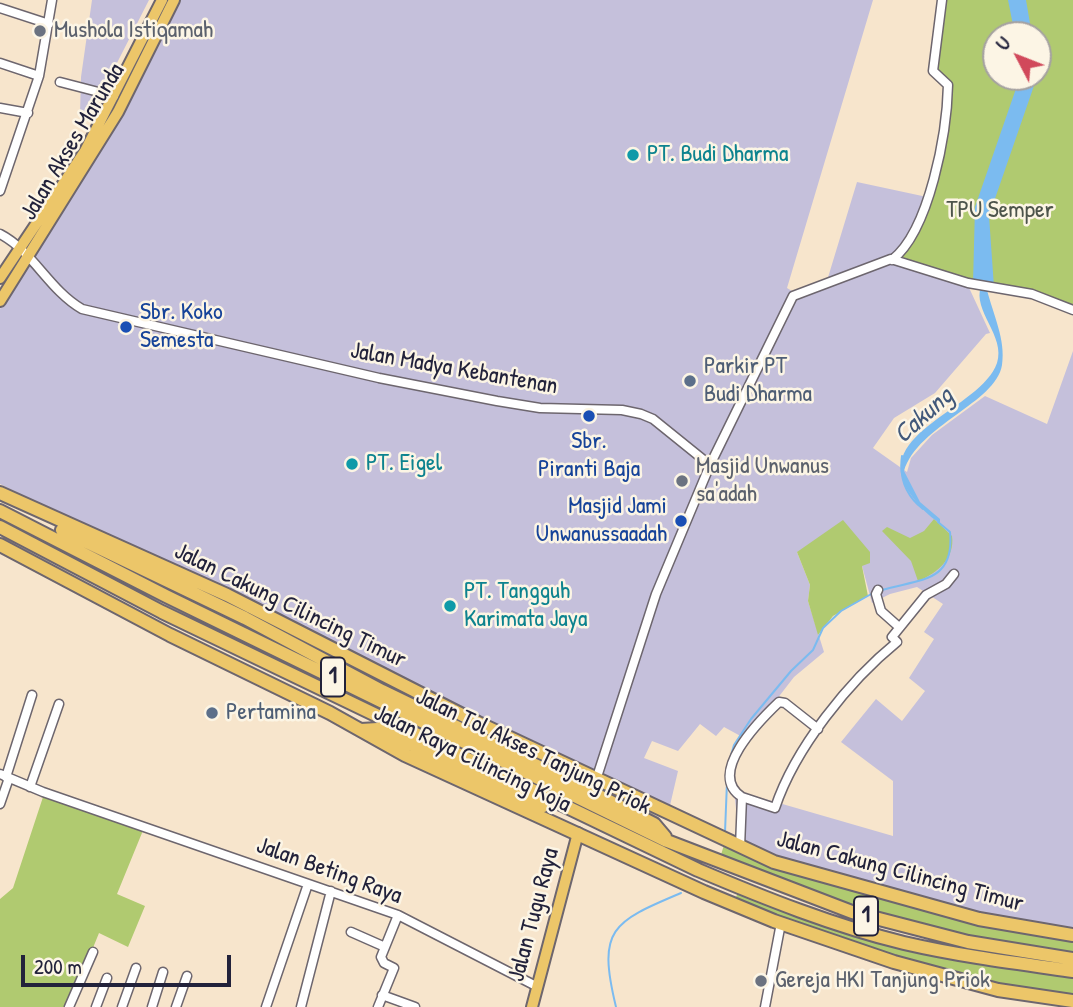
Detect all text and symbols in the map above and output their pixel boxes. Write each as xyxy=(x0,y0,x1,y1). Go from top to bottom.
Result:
place label: Mushola Istiqamah xyxy=(54,17,213,45)
north arrow xyxy=(982,21,1052,91)
marker: Mushola Istiqamah xyxy=(32,23,48,39)
text: U xyxy=(990,31,1016,56)
street label: Jalan Akses Marunda xyxy=(15,58,131,226)
place label: PT. Budi Dharma xyxy=(647,141,788,169)
marker: PT. Budi Dharma xyxy=(625,147,641,163)
park label: TPU Semper xyxy=(946,197,1054,225)
place label: Sbr. Koko Semesta xyxy=(140,299,223,355)
marker: Sbr. Koko Semesta xyxy=(118,319,134,335)
street label: Jalan Madya Kebantenan xyxy=(348,337,560,401)
place label: Parkir PT Budi Dharma xyxy=(704,353,812,409)
marker: Parkir PT Budi Dharma xyxy=(682,373,698,389)
water label: Cakung xyxy=(888,381,960,451)
marker: Sbr. Piranti Baja xyxy=(581,408,597,424)
place label: Sbr. Piranti Baja xyxy=(538,428,640,484)
place label: PT. Eigel xyxy=(366,450,442,478)
place label: Masjid Unwanus sa'adah xyxy=(696,453,829,509)
marker: PT. Eigel xyxy=(344,456,360,472)
marker: Masjid Unwanus sa'adah xyxy=(674,473,690,489)
place label: Masjid Jami Unwanussaadah xyxy=(536,493,667,549)
marker: Masjid Jami Unwanussaadah xyxy=(673,513,689,529)
street label: Jalan Cakung Cilincing Timur xyxy=(169,537,411,675)
place label: PT. Tangguh Karimata Jaya xyxy=(464,578,587,634)
marker: PT. Tangguh Karimata Jaya xyxy=(442,598,458,614)
road number: 1 xyxy=(321,657,345,696)
street label: Jalan Tol Akses Tanjung Priok xyxy=(411,682,655,822)
place label: Pertamina xyxy=(226,699,316,727)
street label: Jalan Raya Cilincing Koja xyxy=(369,699,575,819)
marker: Pertamina xyxy=(204,705,220,721)
street label: Jalan Cakung Cilincing Timur xyxy=(773,825,1027,919)
street label: Jalan Beting Raya xyxy=(252,831,406,911)
street label: Jalan Tugu Raya xyxy=(502,845,566,985)
road number: 1 xyxy=(854,897,878,936)
scale bar xyxy=(24,940,234,984)
text: 200 m xyxy=(34,952,82,981)
place label: Gereja HKI Tanjung Priok xyxy=(775,967,990,995)
marker: Gereja HKI Tanjung Priok xyxy=(753,973,769,989)

